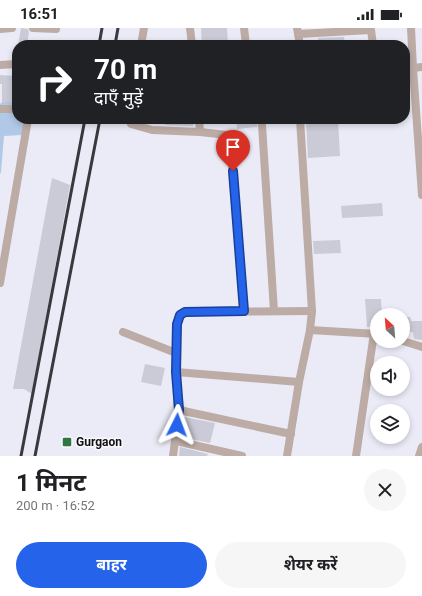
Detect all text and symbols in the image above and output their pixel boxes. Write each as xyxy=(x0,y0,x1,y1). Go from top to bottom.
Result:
text: 16:51 xyxy=(20,5,59,23)
text: 70 m xyxy=(94,53,157,86)
icon: right xyxy=(28,56,80,108)
text: दाएँ मुड़ें xyxy=(94,87,143,108)
pin xyxy=(216,130,250,171)
icon: arrive xyxy=(222,136,244,158)
north arrow xyxy=(370,308,410,348)
map controls xyxy=(370,308,410,444)
button: sound xyxy=(370,356,410,396)
position arrow xyxy=(156,404,198,446)
button: layers xyxy=(370,404,410,444)
place label: Gurgaon xyxy=(76,435,122,449)
marker: Gurgaon xyxy=(61,436,73,448)
text: 1 मिनट xyxy=(16,469,86,497)
button: close xyxy=(364,469,406,511)
text: 200 m · 16:52 xyxy=(16,498,95,513)
button: बाहर xyxy=(16,542,207,588)
button: शेयर करें xyxy=(215,542,406,588)

